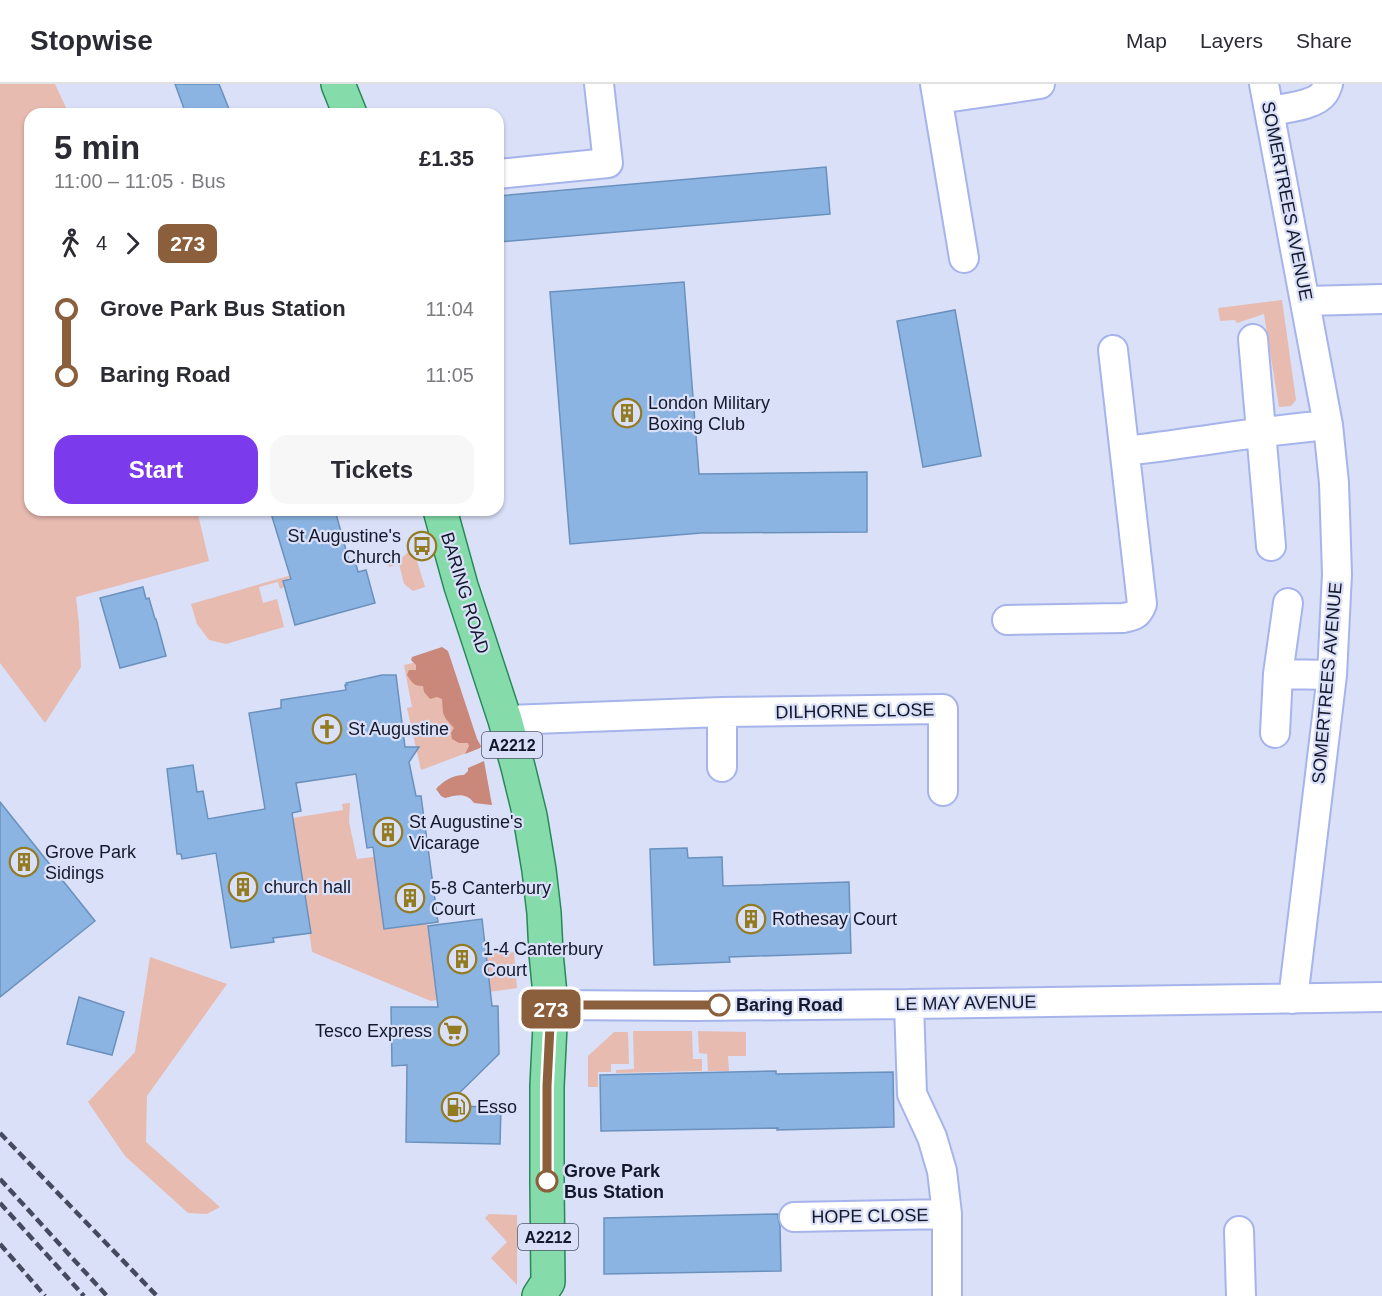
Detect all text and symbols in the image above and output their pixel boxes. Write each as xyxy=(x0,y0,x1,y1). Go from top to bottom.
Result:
text: Stopwise xyxy=(30,25,153,56)
text: Map xyxy=(1126,29,1167,52)
text: Layers xyxy=(1200,29,1263,52)
text: Share xyxy=(1296,29,1352,52)
street label: SOMERTREES AVENUE xyxy=(1258,100,1316,302)
text: 5 min xyxy=(54,129,140,166)
text: £1.35 xyxy=(419,146,474,171)
text: 11:00 – 11:05 · Bus xyxy=(54,170,226,192)
icon: walk xyxy=(54,227,87,260)
icon: forward xyxy=(116,227,149,260)
text: 4 xyxy=(96,232,107,254)
text: 273 xyxy=(170,232,205,255)
text: Grove Park Bus Station xyxy=(100,296,346,321)
text: 11:04 xyxy=(425,298,474,320)
text: Baring Road xyxy=(100,362,231,387)
text: 11:05 xyxy=(425,364,474,386)
place label: London Military Boxing Club xyxy=(648,393,770,434)
building icon: London Military Boxing Club xyxy=(611,397,643,429)
button: Start xyxy=(54,435,258,504)
button: Tickets xyxy=(270,435,474,504)
place label: St Augustine's Church xyxy=(287,526,401,567)
bus stop icon: St Augustine's Church xyxy=(406,530,438,562)
street label: BARING ROAD xyxy=(437,530,493,656)
street label: SOMERTREES AVENUE xyxy=(1308,581,1346,785)
street label: DILHORNE CLOSE xyxy=(775,700,935,722)
church icon: St Augustine xyxy=(311,713,343,745)
place label: St Augustine xyxy=(348,719,449,739)
road number: A2212 xyxy=(482,732,542,758)
place label: St Augustine's Vicarage xyxy=(409,812,523,853)
building icon: St Augustine's Vicarage xyxy=(372,816,404,848)
place label: Grove Park Sidings xyxy=(45,842,137,883)
building icon: Grove Park Sidings xyxy=(8,846,40,878)
building icon: church hall xyxy=(227,871,259,903)
place label: church hall xyxy=(264,877,351,897)
place label: 5-8 Canterbury Court xyxy=(431,878,551,919)
building icon: 5-8 Canterbury Court xyxy=(394,882,426,914)
building icon: Rothesay Court xyxy=(735,903,767,935)
place label: Rothesay Court xyxy=(772,909,897,929)
place label: 1-4 Canterbury Court xyxy=(483,939,603,980)
building icon: 1-4 Canterbury Court xyxy=(446,943,478,975)
line badge: 273 xyxy=(516,990,586,1028)
street label: LE MAY AVENUE xyxy=(895,992,1037,1014)
marker: Baring Road xyxy=(708,994,730,1016)
place label: Baring Road xyxy=(736,995,843,1015)
text: 273 xyxy=(533,998,569,1021)
supermarket icon: Tesco Express xyxy=(437,1015,469,1047)
place label: Tesco Express xyxy=(315,1021,432,1041)
fuel station icon: Esso xyxy=(440,1091,472,1123)
place label: Esso xyxy=(477,1097,517,1117)
place label: Grove Park Bus Station xyxy=(564,1161,664,1202)
marker: Grove Park Bus Station xyxy=(536,1170,558,1192)
street label: HOPE CLOSE xyxy=(811,1205,929,1227)
road number: A2212 xyxy=(518,1224,578,1250)

